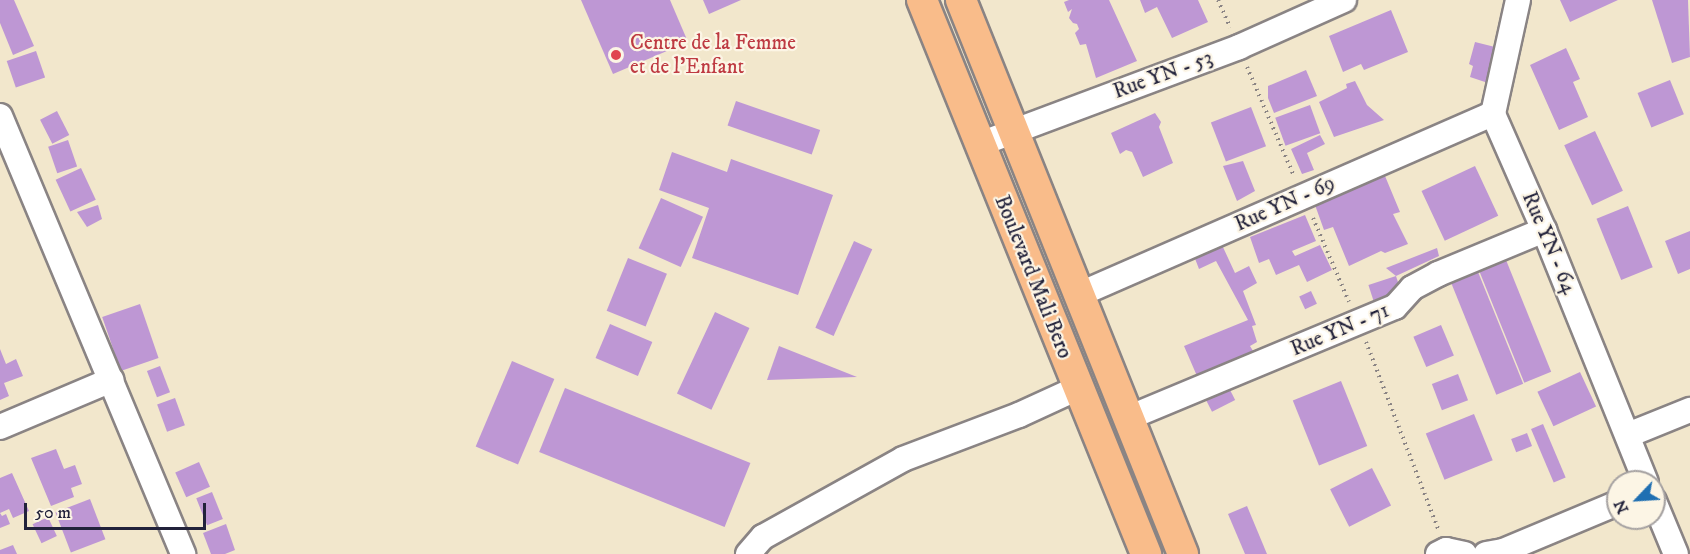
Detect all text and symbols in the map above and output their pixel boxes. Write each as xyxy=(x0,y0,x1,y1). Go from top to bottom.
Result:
place label: Centre de la Femme et de l'Enfant xyxy=(630,30,796,80)
street label: Rue YN - 53 xyxy=(1110,45,1216,105)
marker: Centre de la Femme et de l'Enfant xyxy=(607,46,625,64)
street label: Rue YN - 69 xyxy=(1231,171,1339,237)
street label: Rue YN - 64 xyxy=(1516,188,1582,298)
street label: Boulevard Mali Bero xyxy=(989,192,1077,362)
street label: Rue YN - 71 xyxy=(1287,298,1393,362)
north arrow xyxy=(1606,470,1666,530)
scale bar xyxy=(27,491,208,529)
text: N xyxy=(1610,497,1633,517)
text: 50 m xyxy=(35,502,71,524)

